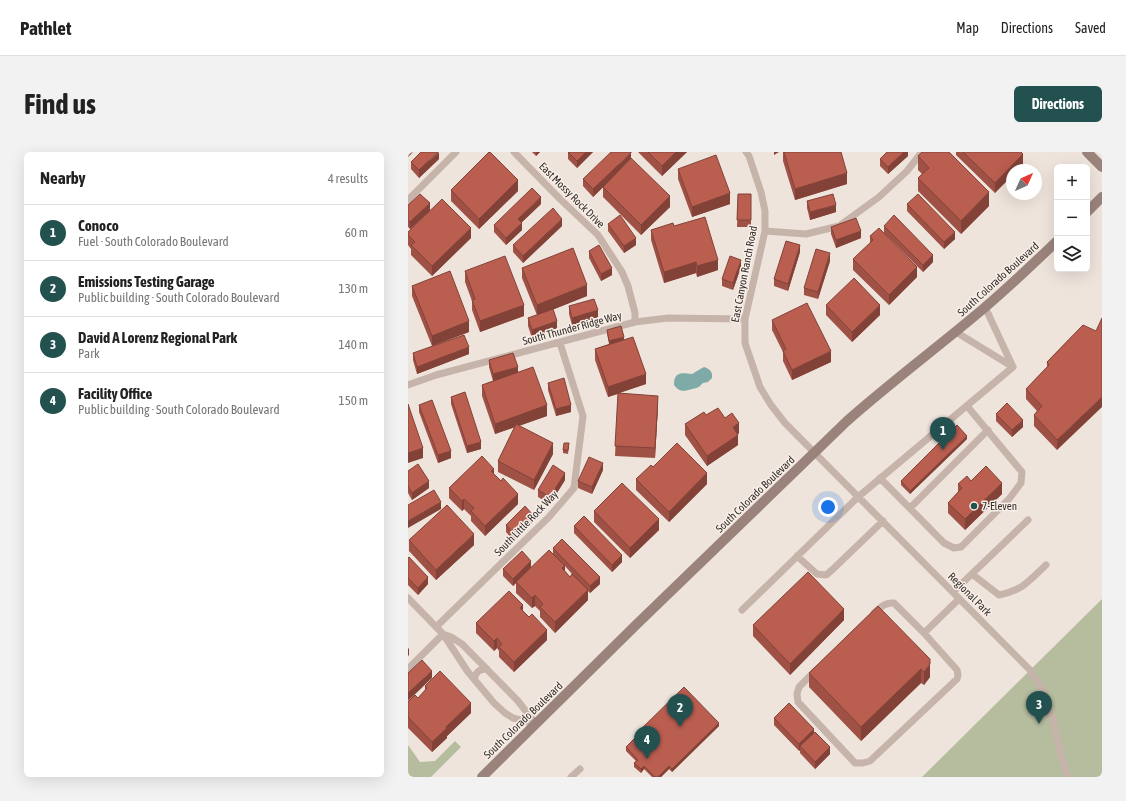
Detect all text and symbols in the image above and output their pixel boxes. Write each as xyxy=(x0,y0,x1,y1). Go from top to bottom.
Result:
text: Pathlet xyxy=(20,17,71,39)
text: Map xyxy=(956,20,979,36)
text: Directions xyxy=(1001,20,1053,36)
text: Saved xyxy=(1075,20,1106,36)
button: Directions xyxy=(1014,86,1102,122)
text: Find us xyxy=(24,88,96,120)
street label: East Mossy Rock Drive xyxy=(537,160,607,230)
north arrow xyxy=(1006,164,1042,200)
map controls xyxy=(1054,164,1090,272)
button: + xyxy=(1054,164,1090,200)
text: Nearby xyxy=(40,168,86,188)
text: 4 results xyxy=(328,171,368,186)
button: − xyxy=(1054,200,1090,236)
text: Conoco xyxy=(78,217,119,234)
text: 1 xyxy=(50,225,56,240)
text: 60 m xyxy=(345,225,368,240)
street label: East Canyon Ranch Road xyxy=(729,225,759,323)
text: Fuel · South Colorado Boulevard xyxy=(78,234,229,249)
button: layers xyxy=(1054,236,1090,272)
street label: South Colorado Boulevard xyxy=(955,240,1041,318)
text: Emissions Testing Garage xyxy=(78,273,215,290)
text: 2 xyxy=(50,281,56,296)
text: 130 m xyxy=(339,281,368,296)
text: Public building · South Colorado Boulevard xyxy=(78,290,280,305)
street label: South Thunder Ridge Way xyxy=(521,309,623,347)
text: David A Lorenz Regional Park xyxy=(78,329,237,346)
text: 3 xyxy=(50,337,56,352)
text: 140 m xyxy=(339,337,368,352)
text: Park xyxy=(78,346,100,361)
text: Facility Office xyxy=(78,385,152,402)
text: 4 xyxy=(50,393,56,408)
text: 150 m xyxy=(339,393,368,408)
text: Public building · South Colorado Boulevard xyxy=(78,402,280,417)
pin: 1 xyxy=(930,417,956,450)
street label: South Colorado Boulevard xyxy=(713,453,797,535)
street label: South Little Rock Way xyxy=(492,488,560,558)
your location xyxy=(818,497,838,517)
place label: 7-Eleven xyxy=(982,500,1017,512)
marker: 7-Eleven xyxy=(969,501,979,511)
street label: Regional Park xyxy=(946,570,994,618)
street label: South Colorado Boulevard xyxy=(481,679,565,761)
pin: 3 xyxy=(1026,691,1052,724)
pin: 2 xyxy=(667,694,693,727)
pin: 4 xyxy=(634,726,660,759)

